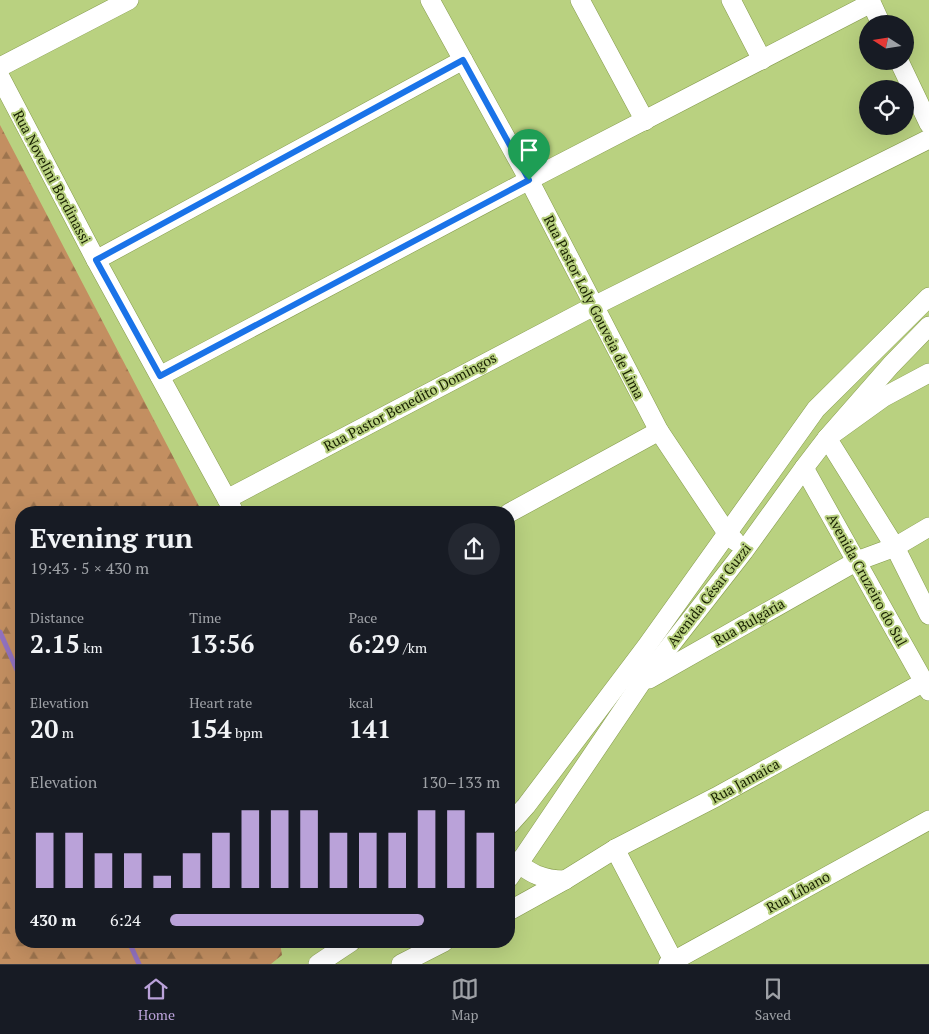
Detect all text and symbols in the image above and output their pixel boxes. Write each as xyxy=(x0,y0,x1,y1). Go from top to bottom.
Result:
north arrow xyxy=(859,15,914,70)
map controls xyxy=(859,15,914,135)
button: locate xyxy=(859,80,914,135)
street label: Rua Novelini Bordinassi xyxy=(9,107,96,247)
pin xyxy=(508,129,550,180)
icon: arrive xyxy=(515,136,543,164)
street label: Rua Pastor Loly Gouveia de Lima xyxy=(540,212,649,402)
street label: Rua Pastor Benedito Domingos xyxy=(320,348,500,455)
street label: Avenida Cruzeiro do Sul xyxy=(823,510,912,649)
text: Evening run xyxy=(30,519,193,556)
button: share xyxy=(448,523,500,575)
street label: Avenida César Guzzi xyxy=(662,539,755,650)
text: 19:43 · 5 × 430 m xyxy=(30,557,149,579)
street label: Rua Bulgária xyxy=(710,593,788,650)
text: Distance xyxy=(30,608,84,627)
text: Time xyxy=(189,608,221,627)
text: Pace xyxy=(349,608,377,627)
text: 2.15 xyxy=(30,627,80,660)
text: 13:56 xyxy=(189,627,254,660)
text: 6:29 xyxy=(349,627,400,660)
text: km xyxy=(80,638,103,657)
text: /km xyxy=(400,638,427,657)
text: Elevation xyxy=(30,693,89,712)
text: Heart rate xyxy=(189,693,252,712)
text: kcal xyxy=(349,693,374,712)
text: 20 xyxy=(30,712,58,745)
text: 154 xyxy=(189,712,232,745)
text: 141 xyxy=(349,712,391,745)
text: m xyxy=(58,723,74,742)
text: bpm xyxy=(232,723,263,742)
street label: Rua Jamaica xyxy=(707,754,783,807)
text: Elevation xyxy=(30,771,97,793)
text: 130–133 m xyxy=(421,771,500,793)
street label: Rua Líbano xyxy=(762,866,833,917)
text: 430 m xyxy=(30,909,76,931)
text: 6:24 xyxy=(110,909,141,931)
tab: Home xyxy=(138,975,175,1024)
tab: Map xyxy=(451,975,479,1024)
tab: Saved xyxy=(755,975,791,1024)

